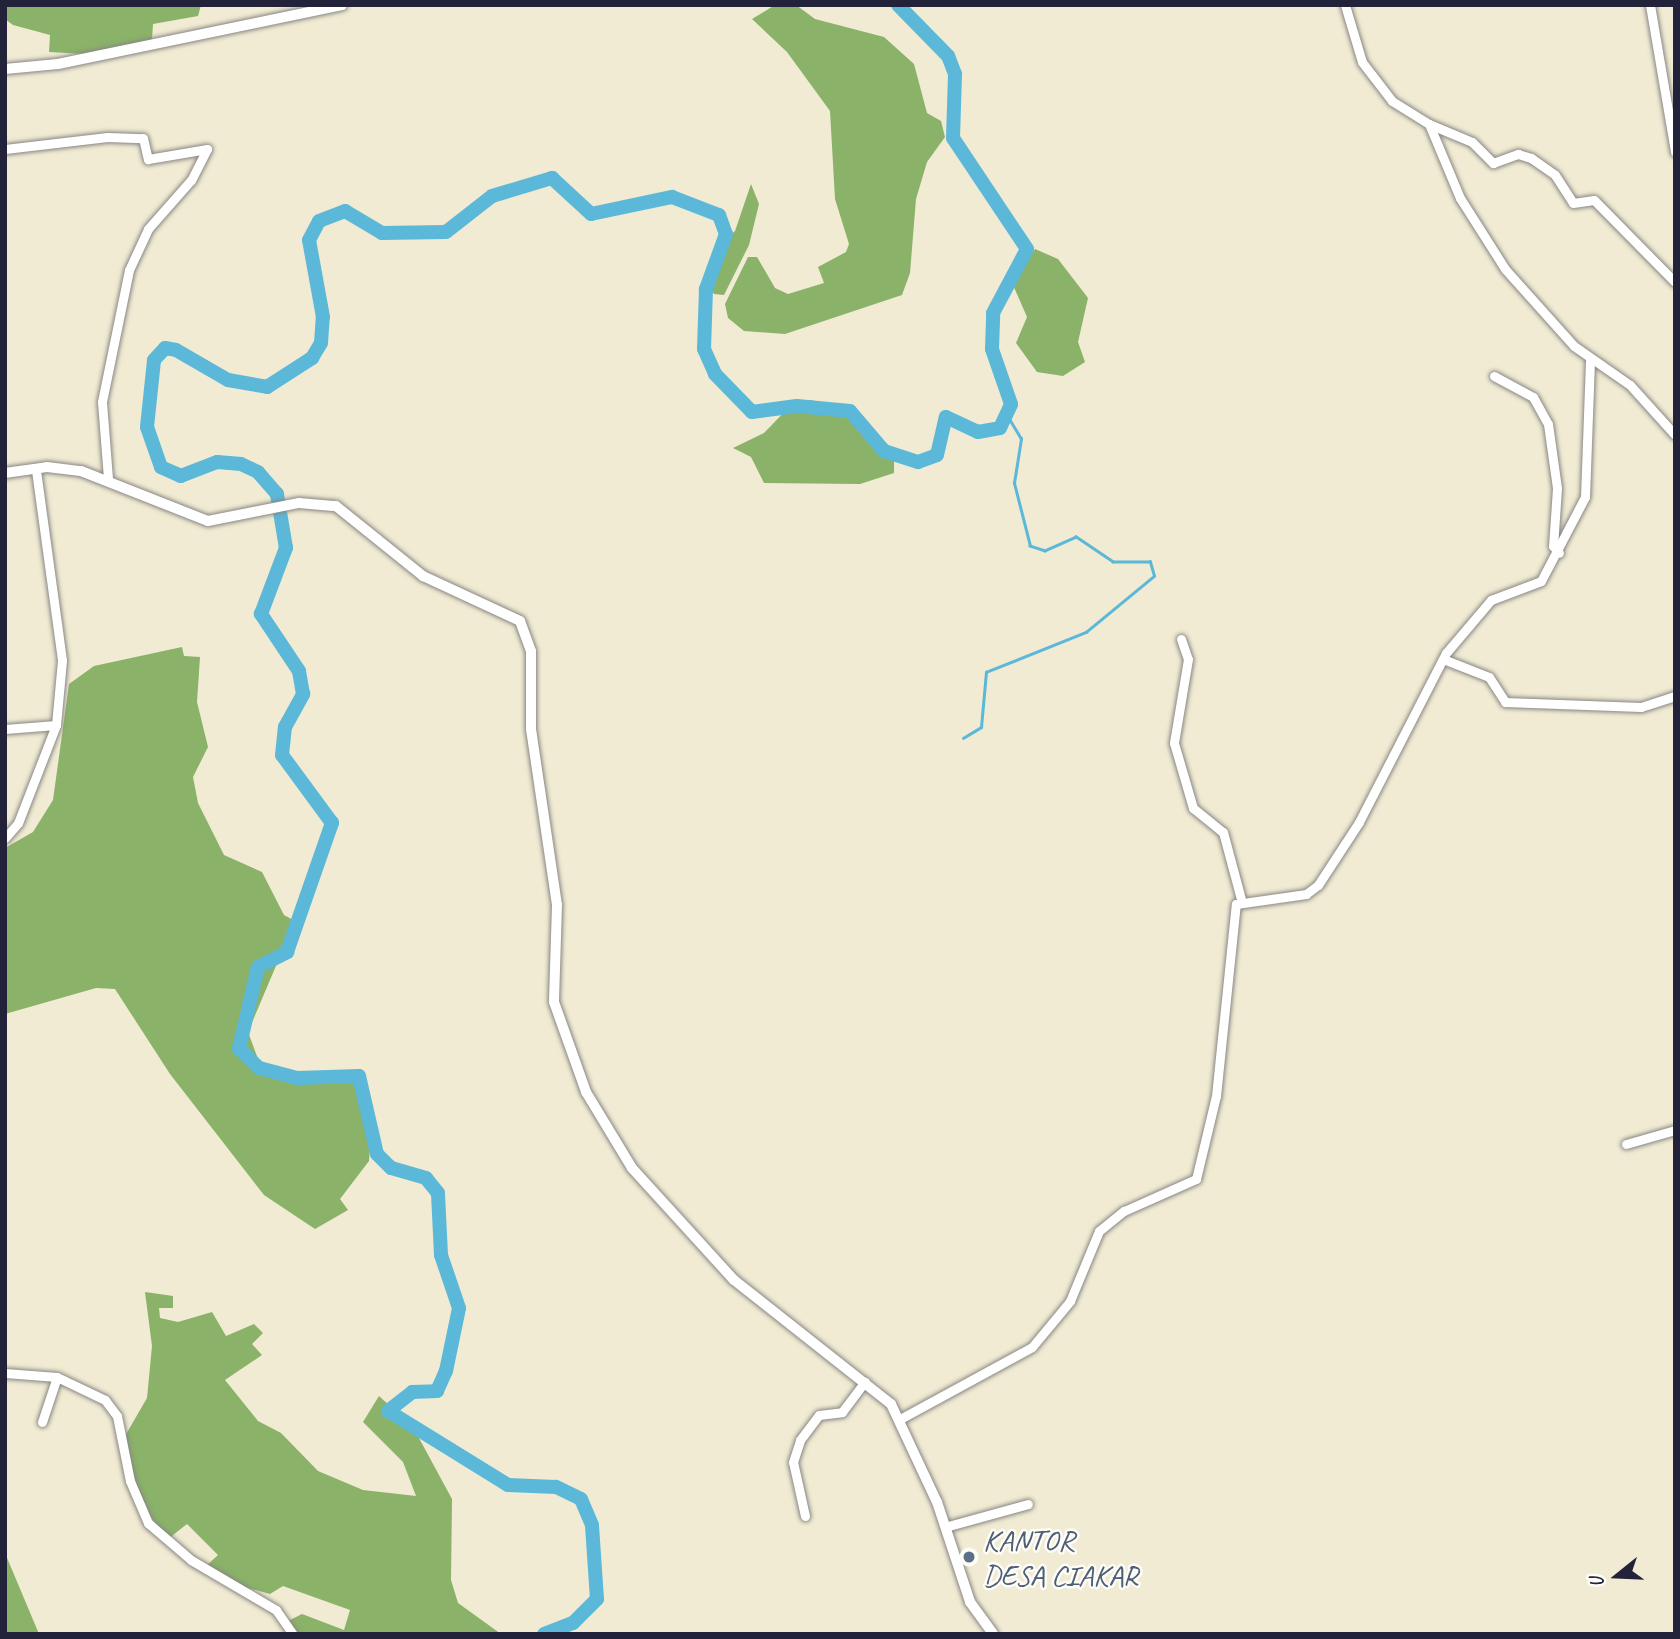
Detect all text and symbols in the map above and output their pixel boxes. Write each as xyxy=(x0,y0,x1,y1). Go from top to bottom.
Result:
place label: KANTOR DESA CIAKAR xyxy=(983,1522,1137,1592)
north arrow xyxy=(1582,1541,1652,1611)
marker: KANTOR DESA CIAKAR xyxy=(961,1549,977,1565)
text: U xyxy=(1584,1574,1610,1591)

